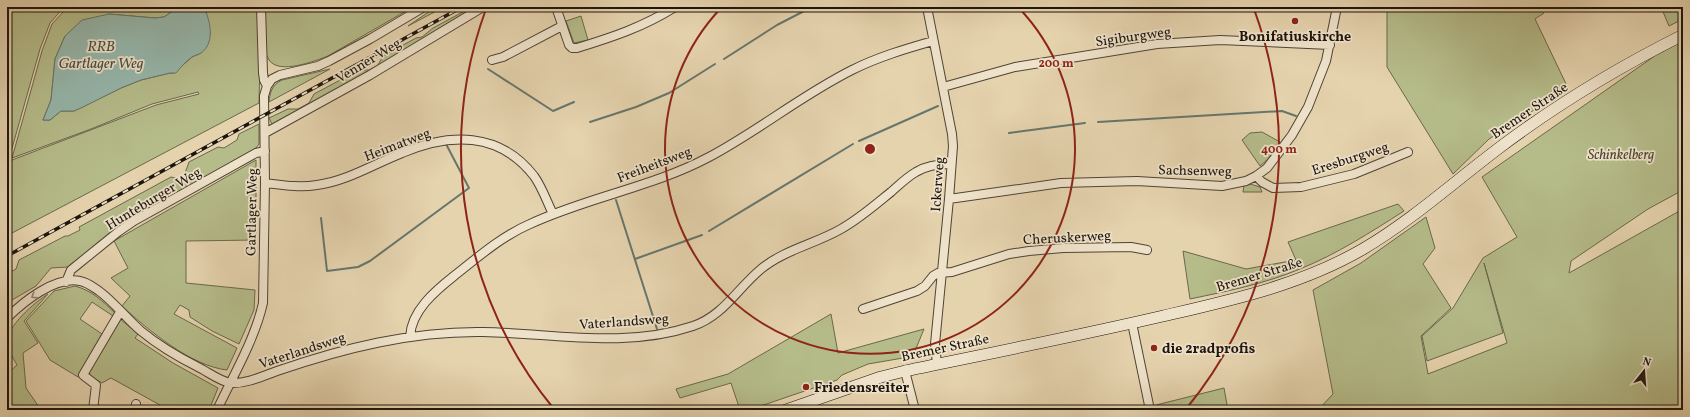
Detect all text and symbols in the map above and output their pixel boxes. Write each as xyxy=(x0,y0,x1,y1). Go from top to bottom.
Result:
marker: Bonifatiuskirche xyxy=(1290,16,1300,26)
street label: Sigiburgweg xyxy=(1094,23,1172,52)
place label: Bonifatiuskirche xyxy=(1239,28,1351,47)
street label: Venner Weg xyxy=(332,34,405,88)
water label: RRB Gartlager Weg xyxy=(59,37,144,75)
text: 200 m xyxy=(1038,56,1074,72)
street label: Bremer Straße xyxy=(1487,78,1573,144)
street label: Heimatweg xyxy=(361,124,434,167)
street label: Eresburgweg xyxy=(1310,138,1391,181)
street label: Freiheitsweg xyxy=(615,142,695,188)
centre of rings xyxy=(863,142,877,156)
text: 400 m xyxy=(1261,142,1297,158)
park label: Schinkelberg xyxy=(1588,146,1654,165)
street label: Ickerweg xyxy=(927,156,950,212)
street label: Sachsenweg xyxy=(1158,161,1232,182)
street label: Hunteburger Weg xyxy=(102,163,205,235)
street label: Gartlager Weg xyxy=(242,168,263,256)
street label: Cheruskerweg xyxy=(1022,227,1112,250)
street label: Bremer Straße xyxy=(1214,253,1305,298)
one-way arrow xyxy=(31,291,38,298)
street label: Vaterlandsweg xyxy=(579,310,670,335)
street label: Vaterlandsweg xyxy=(257,328,348,374)
street label: Bremer Straße xyxy=(900,330,991,367)
place label: die 2radprofis xyxy=(1162,340,1255,359)
marker: die 2radprofis xyxy=(1149,343,1159,353)
north arrow xyxy=(1624,351,1664,391)
text: N xyxy=(1640,355,1653,371)
place label: Friedensreiter xyxy=(814,379,910,398)
marker: Friedensreiter xyxy=(801,382,811,392)

